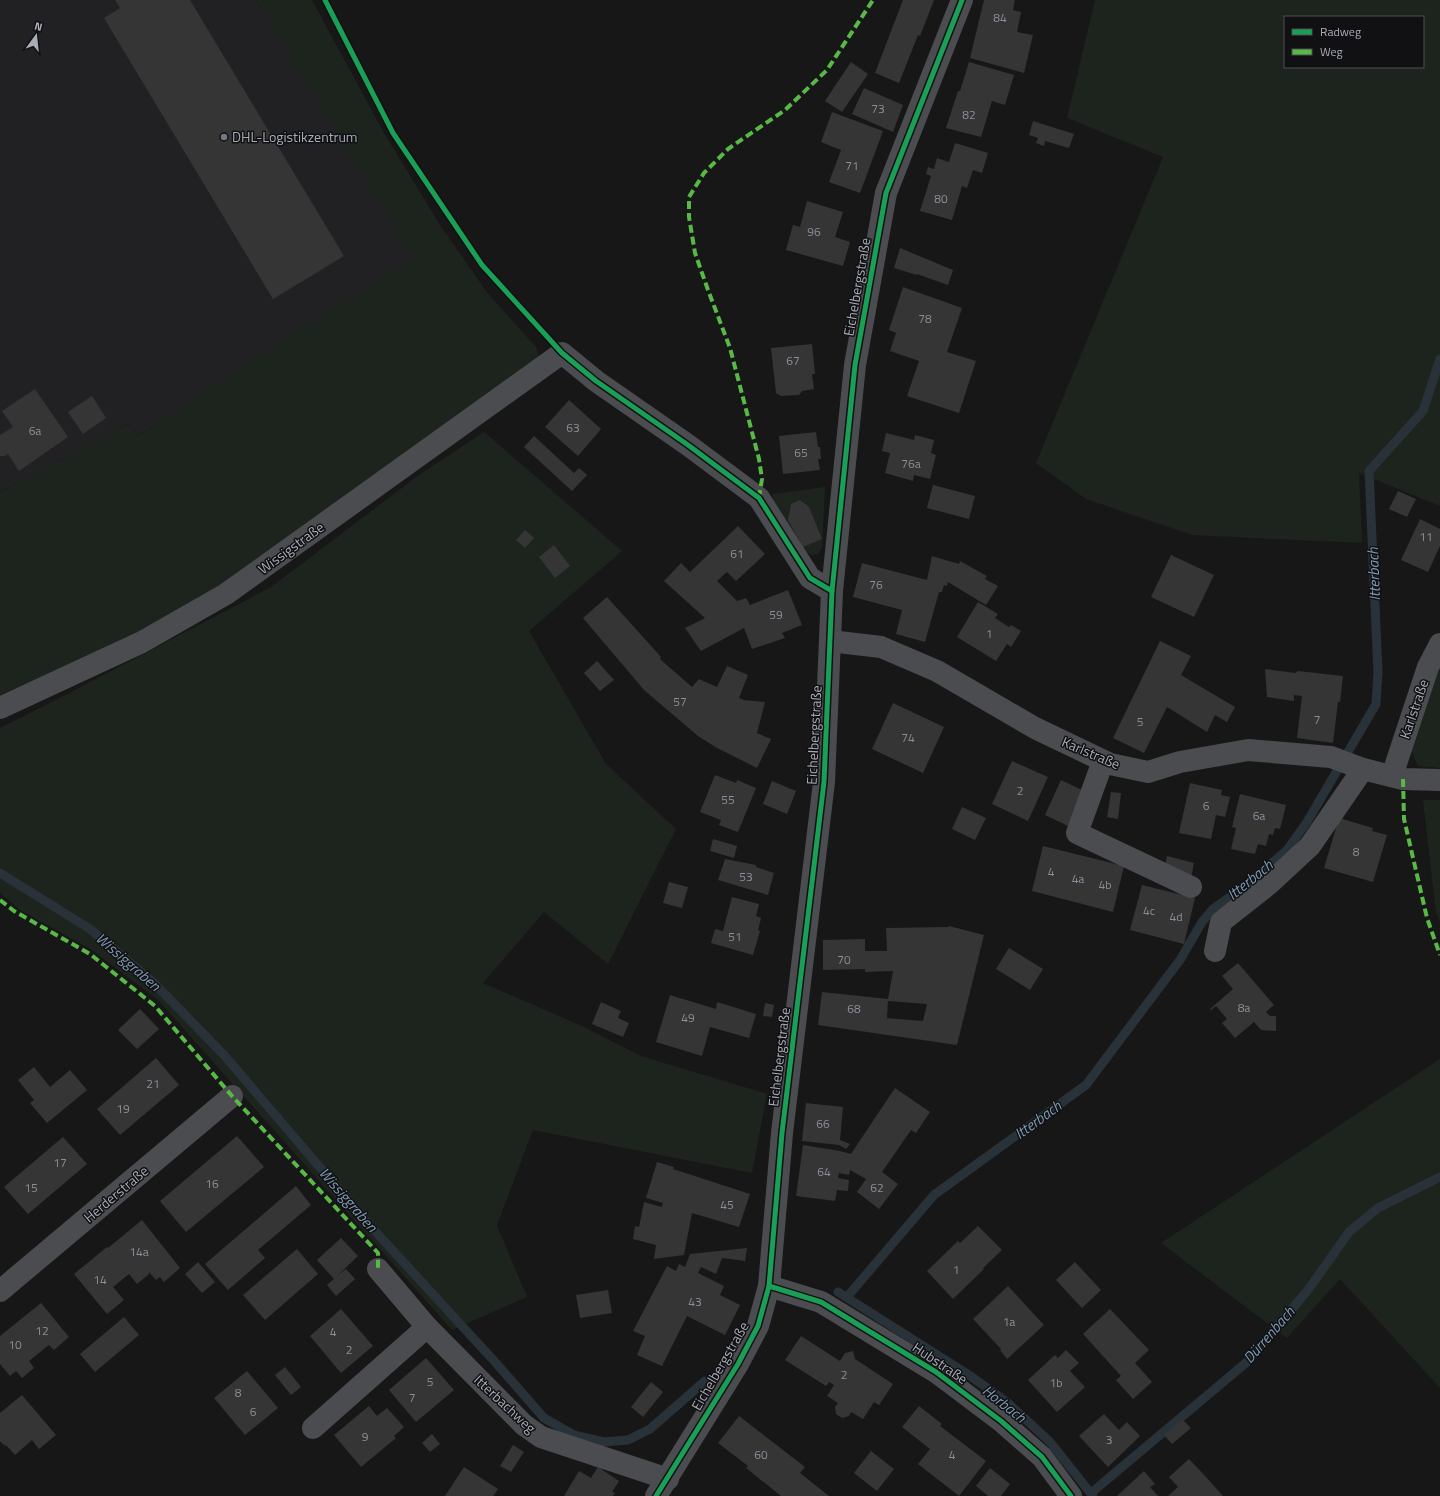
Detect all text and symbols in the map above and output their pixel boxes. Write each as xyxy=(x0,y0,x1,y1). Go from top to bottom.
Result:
house number: 84 xyxy=(993,8,1007,27)
north arrow xyxy=(16,16,56,56)
legend xyxy=(1284,16,1424,68)
text: N xyxy=(33,18,44,35)
text: Radweg xyxy=(1320,22,1361,41)
text: Weg xyxy=(1320,42,1343,61)
house number: 73 xyxy=(871,99,885,118)
house number: 82 xyxy=(962,105,976,124)
place label: DHL-Logistikzentrum xyxy=(232,126,358,147)
marker: DHL-Logistikzentrum xyxy=(219,132,229,142)
house number: 71 xyxy=(845,156,859,175)
house number: 80 xyxy=(934,189,948,208)
house number: 96 xyxy=(807,222,821,241)
street label: Eichelbergstraße xyxy=(838,236,875,338)
house number: 78 xyxy=(918,309,932,328)
house number: 67 xyxy=(786,351,800,370)
house number: 63 xyxy=(566,418,580,437)
house number: 6a xyxy=(29,421,41,440)
house number: 65 xyxy=(794,443,808,462)
house number: 76a xyxy=(901,454,921,473)
street label: Wissigstraße xyxy=(253,516,328,579)
house number: 11 xyxy=(1419,527,1433,546)
house number: 61 xyxy=(730,544,744,563)
water label: Itterbach xyxy=(1361,547,1386,601)
house number: 76 xyxy=(869,575,883,594)
house number: 59 xyxy=(769,605,783,624)
house number: 1 xyxy=(986,624,992,643)
street label: Karlstraße xyxy=(1394,676,1433,741)
street label: Eichelbergstraße xyxy=(800,685,827,785)
house number: 57 xyxy=(673,692,687,711)
house number: 7 xyxy=(1314,710,1320,729)
house number: 5 xyxy=(1137,712,1144,731)
house number: 74 xyxy=(901,728,915,747)
street label: Karlstraße xyxy=(1059,731,1124,774)
house number: 2 xyxy=(1017,781,1023,800)
house number: 55 xyxy=(721,790,735,809)
house number: 6 xyxy=(1203,796,1210,815)
house number: 6a xyxy=(1253,806,1265,825)
house number: 8 xyxy=(1353,842,1360,861)
water label: Itterbach xyxy=(1222,854,1278,905)
house number: 4 xyxy=(1048,862,1055,881)
house number: 53 xyxy=(739,867,753,886)
house number: 4a xyxy=(1072,869,1084,888)
house number: 4b xyxy=(1098,875,1112,894)
house number: 4c xyxy=(1143,901,1155,920)
house number: 4d xyxy=(1169,907,1183,926)
water label: Wissiggraben xyxy=(91,927,166,997)
house number: 51 xyxy=(728,927,742,946)
house number: 70 xyxy=(837,950,851,969)
house number: 8a xyxy=(1238,998,1250,1017)
house number: 68 xyxy=(847,999,861,1018)
street label: Eichelbergstraße xyxy=(762,1006,795,1108)
house number: 49 xyxy=(681,1008,695,1027)
house number: 21 xyxy=(146,1074,160,1093)
water label: Itterbach xyxy=(1009,1094,1066,1145)
house number: 19 xyxy=(116,1099,130,1118)
house number: 66 xyxy=(816,1114,830,1133)
house number: 17 xyxy=(53,1153,67,1172)
street label: Herderstraße xyxy=(79,1160,153,1227)
water label: Wissiggraben xyxy=(314,1162,383,1238)
house number: 64 xyxy=(817,1162,831,1181)
house number: 16 xyxy=(205,1174,219,1193)
house number: 15 xyxy=(24,1178,38,1197)
house number: 62 xyxy=(870,1178,884,1197)
house number: 45 xyxy=(720,1195,734,1214)
house number: 14a xyxy=(129,1242,149,1261)
house number: 1 xyxy=(953,1260,959,1279)
house number: 14 xyxy=(93,1270,107,1289)
house number: 43 xyxy=(688,1292,702,1311)
water label: Dürrenbach xyxy=(1237,1301,1300,1368)
house number: 1a xyxy=(1003,1312,1015,1331)
street label: Eichelbergstraße xyxy=(686,1317,754,1414)
house number: 12 xyxy=(35,1321,49,1340)
house number: 4 xyxy=(330,1322,337,1341)
house number: 10 xyxy=(8,1335,22,1354)
street label: Hubstraße xyxy=(908,1336,972,1389)
house number: 2 xyxy=(346,1340,352,1359)
house number: 2 xyxy=(841,1365,847,1384)
street label: Itterbachweg xyxy=(470,1369,541,1438)
house number: 5 xyxy=(427,1372,434,1391)
house number: 1b xyxy=(1049,1373,1063,1392)
water label: Horbach xyxy=(978,1379,1031,1428)
house number: 8 xyxy=(235,1383,242,1402)
house number: 7 xyxy=(409,1388,415,1407)
house number: 6 xyxy=(250,1402,257,1421)
house number: 9 xyxy=(362,1427,369,1446)
house number: 3 xyxy=(1106,1430,1112,1449)
house number: 60 xyxy=(754,1445,768,1464)
house number: 4 xyxy=(949,1445,956,1464)

